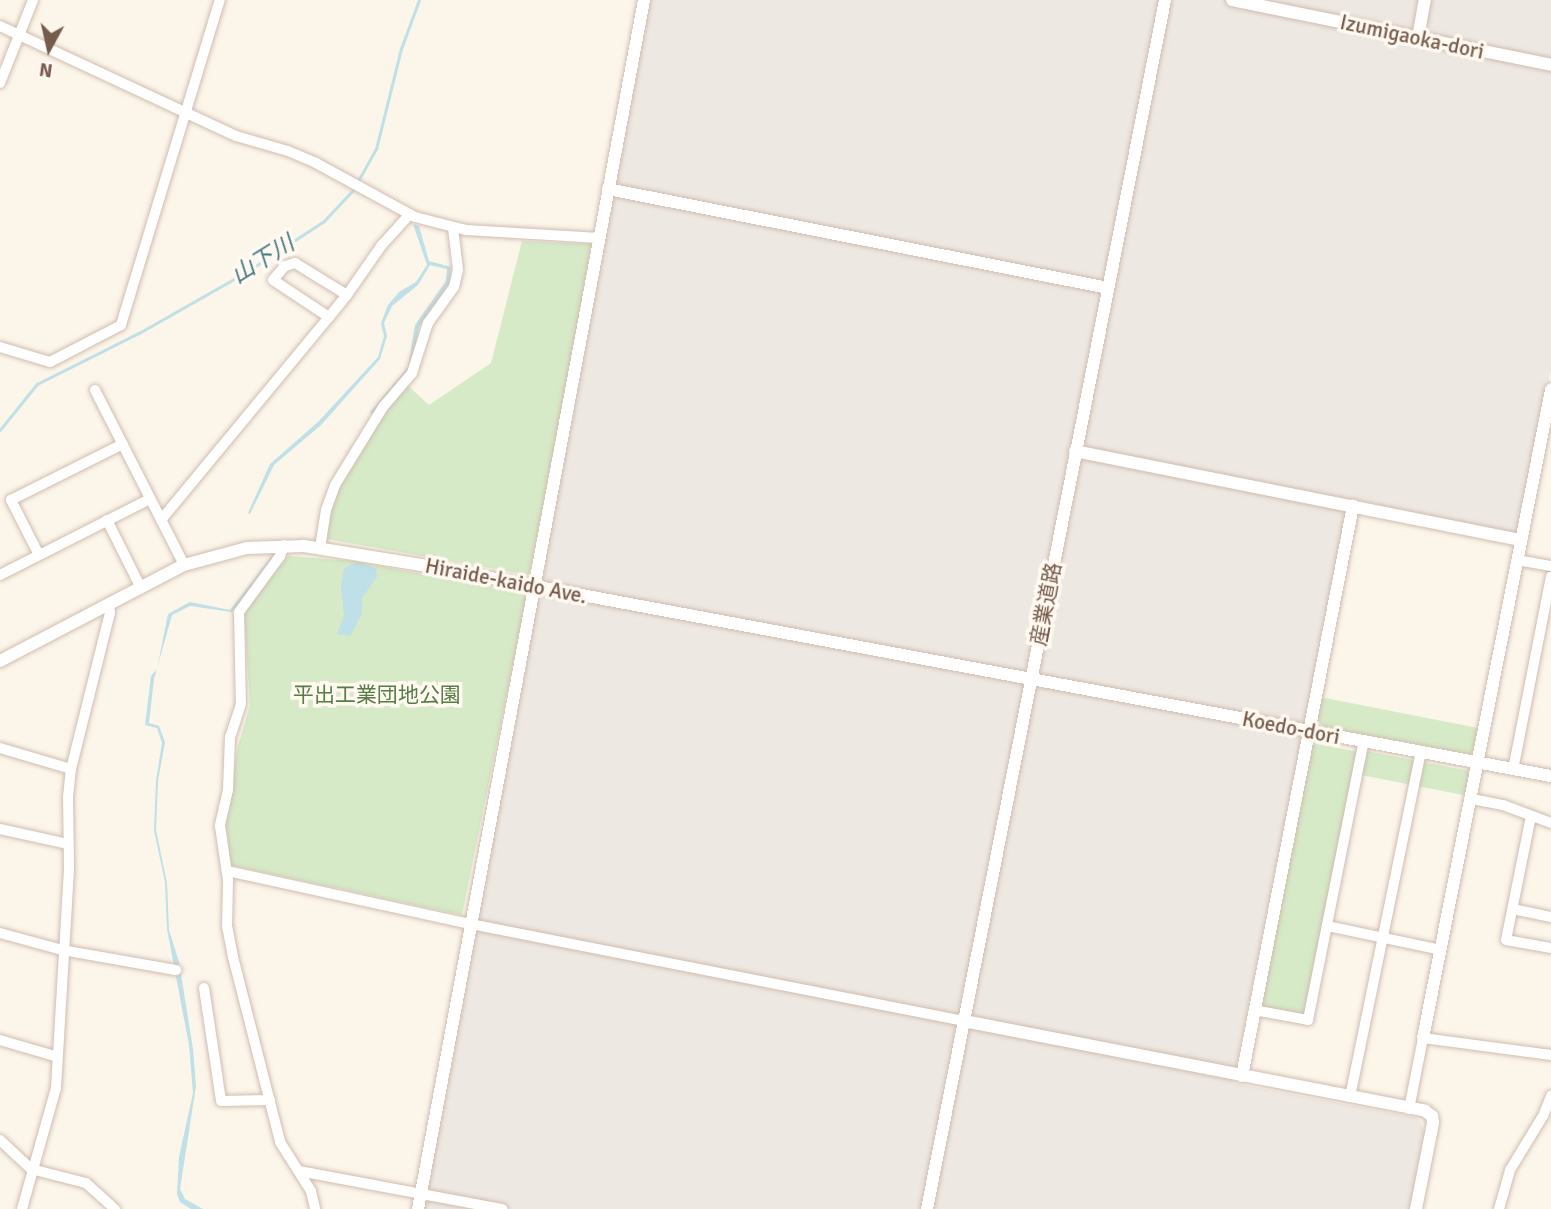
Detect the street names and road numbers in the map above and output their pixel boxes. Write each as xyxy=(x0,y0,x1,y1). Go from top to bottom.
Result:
street label: Izumigaoka-dori xyxy=(1338,9,1486,65)
street label: Hiraide-kaido Ave. xyxy=(423,553,589,609)
street label: 産業道路 xyxy=(1026,560,1066,648)
street label: Koedo-dori xyxy=(1240,706,1342,750)

